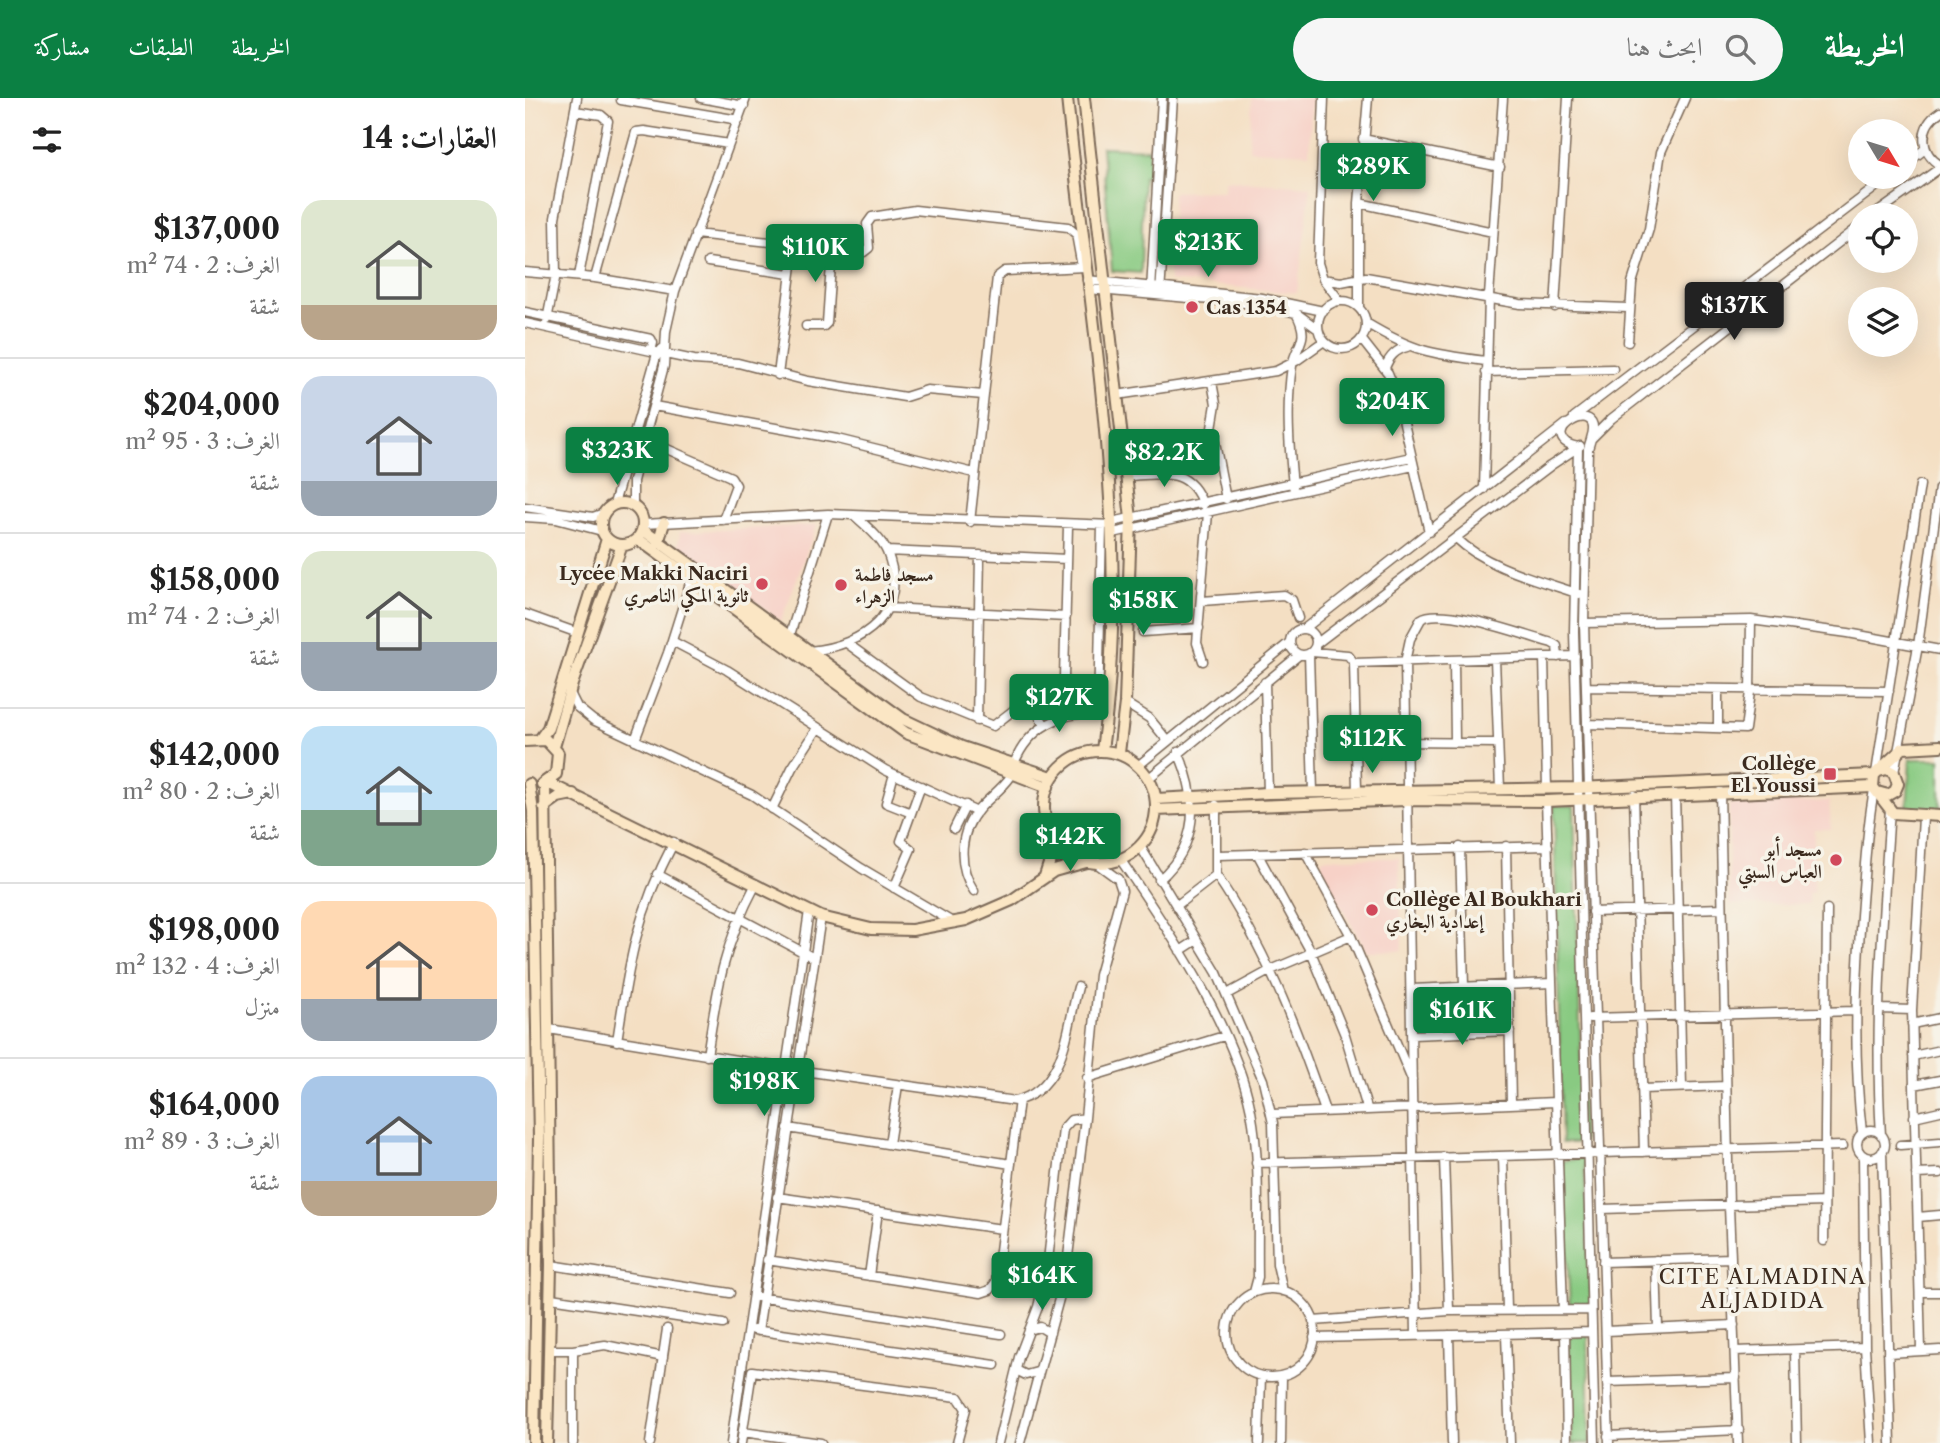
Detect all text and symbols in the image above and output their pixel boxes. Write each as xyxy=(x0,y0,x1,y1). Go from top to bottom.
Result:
search box xyxy=(1293,18,1783,81)
text: الخريطة xyxy=(1825,25,1905,66)
icon: search xyxy=(1721,30,1759,68)
text: ابحث هنا xyxy=(1626,31,1703,63)
text: مشاركة xyxy=(35,32,90,61)
text: الطبقات xyxy=(128,32,194,61)
text: الخريطة xyxy=(232,32,290,61)
text: العقارات: 14 xyxy=(362,119,497,156)
north arrow xyxy=(1848,119,1918,189)
map controls xyxy=(1848,119,1918,357)
icon: filters xyxy=(28,121,66,159)
pin: $289K xyxy=(1324,144,1422,203)
text: $289K xyxy=(1337,152,1409,180)
button: locate xyxy=(1848,203,1918,273)
text: $137,000 xyxy=(154,210,280,247)
pin: $213K xyxy=(1159,220,1257,279)
pin: $110K xyxy=(766,225,864,284)
icon: home xyxy=(357,228,441,312)
text: $213K xyxy=(1174,228,1242,256)
text: $110K xyxy=(782,233,848,261)
text: الغرف: 2 · 74 m² xyxy=(127,251,280,279)
pin: $137K xyxy=(1685,282,1783,342)
button: layers xyxy=(1848,287,1918,357)
text: $137K xyxy=(1701,291,1767,319)
text: شقة xyxy=(250,292,280,320)
place label: Cas 1354 xyxy=(1206,296,1287,319)
marker: Cas 1354 xyxy=(1184,299,1200,315)
pin: $204K xyxy=(1343,378,1441,438)
text: $204,000 xyxy=(143,386,280,423)
text: $204K xyxy=(1355,387,1429,415)
icon: home xyxy=(357,404,441,488)
text: الغرف: 3 · 95 m² xyxy=(125,427,280,455)
pin: $323K xyxy=(568,428,666,487)
pin: $82.2K xyxy=(1107,430,1221,489)
text: $323K xyxy=(582,436,652,464)
text: $82.2K xyxy=(1125,438,1203,466)
text: شقة xyxy=(250,468,280,496)
text: $158,000 xyxy=(149,561,280,598)
place label: Lycée Makki Naciri ثانوية المكي الناصري xyxy=(559,562,748,613)
place label: مسجد فاطمة الزهراء xyxy=(855,563,934,609)
marker: Lycée Makki Naciri ثانوية المكي الناصري xyxy=(754,576,770,592)
marker: مسجد فاطمة الزهراء xyxy=(833,577,849,593)
pin: $158K xyxy=(1094,578,1192,637)
icon: home xyxy=(357,579,441,663)
text: $158K xyxy=(1109,586,1177,614)
text: الغرف: 2 · 74 m² xyxy=(127,602,280,630)
text: شقة xyxy=(250,643,280,671)
pin: $127K xyxy=(1010,674,1108,734)
text: $127K xyxy=(1025,683,1093,711)
pin: $112K xyxy=(1323,716,1421,775)
text: $112K xyxy=(1339,724,1405,752)
text: $142,000 xyxy=(149,736,280,773)
place label: Collège El Youssi xyxy=(1730,752,1816,797)
icon: home xyxy=(357,754,441,838)
marker: Collège El Youssi xyxy=(1822,766,1838,782)
text: الغرف: 2 · 80 m² xyxy=(122,777,280,805)
pin: $142K xyxy=(1021,814,1119,873)
text: شقة xyxy=(250,818,280,846)
text: $142K xyxy=(1036,822,1104,850)
place label: مسجد أبو العباس السبتي xyxy=(1738,836,1822,889)
marker: مسجد أبو العباس السبتي xyxy=(1828,852,1844,868)
place label: Collège Al Boukhari إعدادية البخاري xyxy=(1386,888,1582,937)
marker: Collège Al Boukhari إعدادية البخاري xyxy=(1364,902,1380,918)
text: $198,000 xyxy=(148,911,280,948)
icon: home xyxy=(357,929,441,1013)
text: الغرف: 4 · 132 m² xyxy=(115,952,280,980)
pin: $161K xyxy=(1413,988,1511,1047)
text: منزل xyxy=(245,993,280,1021)
text: $161K xyxy=(1429,996,1495,1024)
pin: $198K xyxy=(715,1058,813,1118)
text: $198K xyxy=(729,1067,799,1095)
text: $164,000 xyxy=(149,1086,280,1123)
icon: home xyxy=(357,1104,441,1188)
text: الغرف: 3 · 89 m² xyxy=(124,1127,280,1155)
text: شقة xyxy=(250,1168,280,1196)
pin: $164K xyxy=(993,1252,1091,1312)
text: $164K xyxy=(1008,1261,1076,1289)
district label: CITE ALMADINA ALJADIDA xyxy=(1659,1264,1867,1313)

